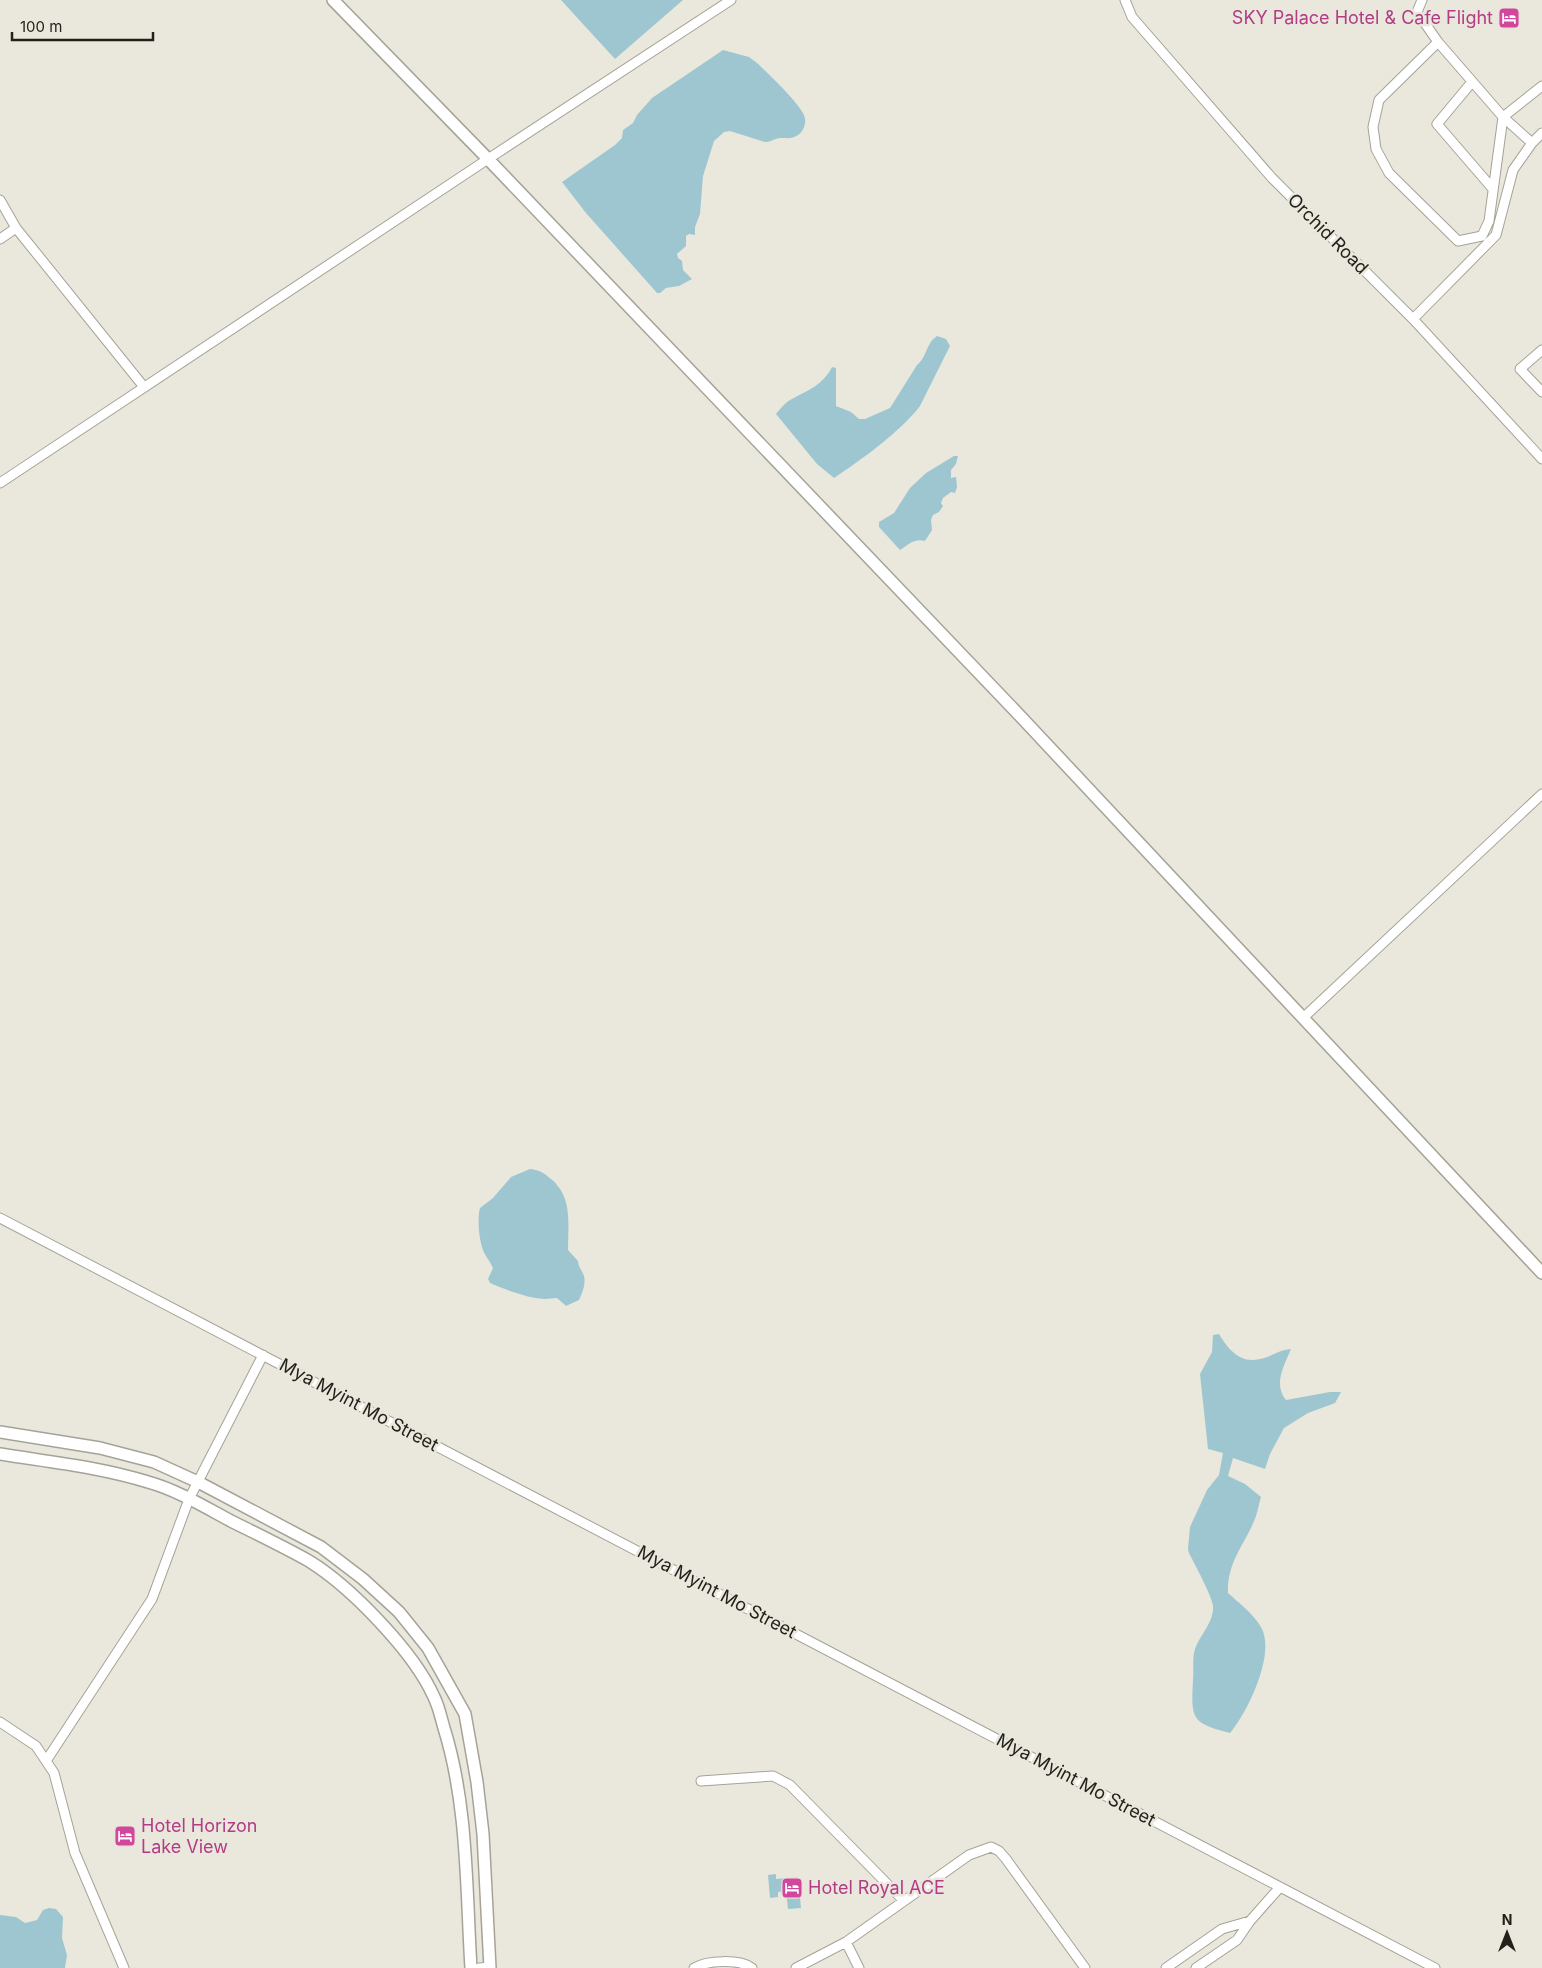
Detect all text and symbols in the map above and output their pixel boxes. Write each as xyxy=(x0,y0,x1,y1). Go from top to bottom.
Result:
hotel icon: SKY Palace Hotel & Cafe Flight xyxy=(1497,6,1521,30)
place label: SKY Palace Hotel & Cafe Flight xyxy=(1232,7,1493,28)
scale bar xyxy=(12,10,154,42)
text: 100 m xyxy=(20,17,62,36)
street label: Orchid Road xyxy=(1284,189,1373,278)
street label: Mya Myint Mo Street xyxy=(276,1354,442,1455)
street label: Mya Myint Mo Street xyxy=(634,1541,800,1642)
street label: Mya Myint Mo Street xyxy=(993,1729,1159,1830)
place label: Hotel Horizon Lake View xyxy=(141,1815,258,1857)
hotel icon: Hotel Horizon Lake View xyxy=(113,1824,137,1848)
hotel icon: Hotel Royal ACE xyxy=(780,1876,804,1900)
place label: Hotel Royal ACE xyxy=(808,1877,945,1898)
north arrow xyxy=(1482,1908,1532,1958)
text: N xyxy=(1502,1911,1512,1928)

